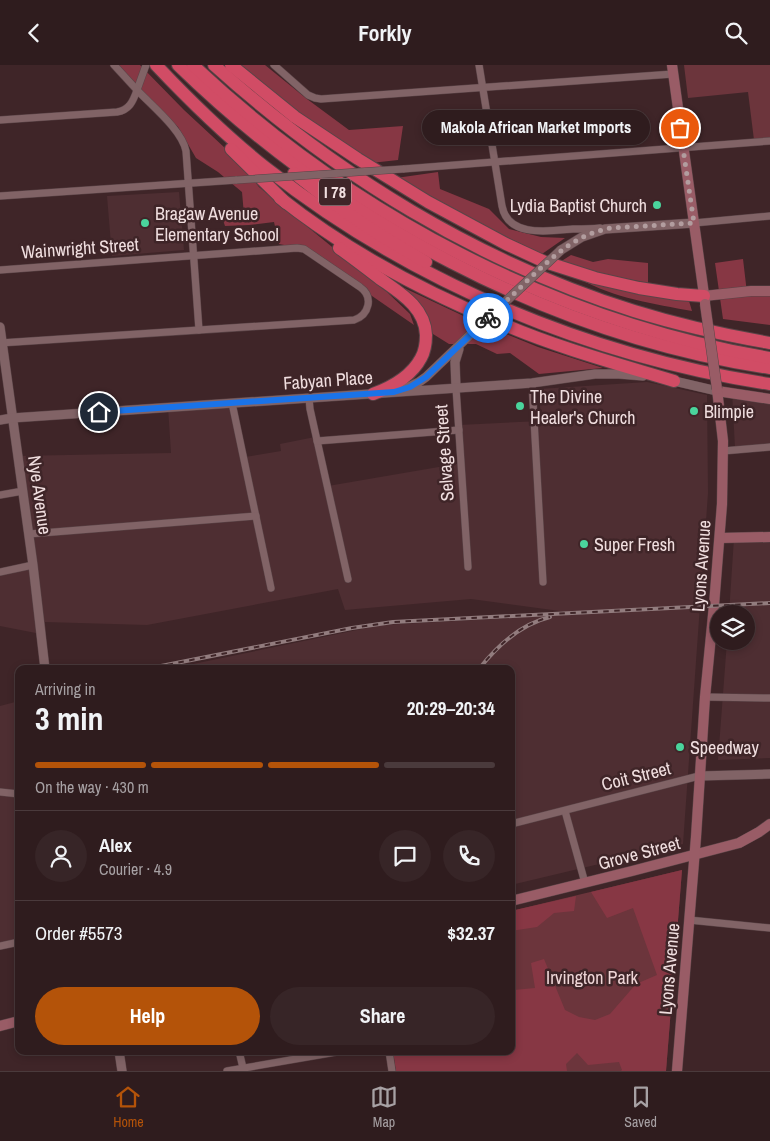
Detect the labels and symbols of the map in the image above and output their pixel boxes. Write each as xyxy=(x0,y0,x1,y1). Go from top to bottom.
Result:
pin xyxy=(659,107,701,149)
callout: Makola African Market Imports xyxy=(422,111,650,145)
road number: I 78 xyxy=(319,179,351,205)
place label: Lydia Baptist Church xyxy=(510,193,647,218)
marker: Lydia Baptist Church xyxy=(651,199,663,211)
place label: Bragaw Avenue Elementary School xyxy=(155,201,279,247)
marker: Bragaw Avenue Elementary School xyxy=(139,217,151,229)
street label: Wainwright Street xyxy=(20,231,140,265)
courier xyxy=(463,293,513,343)
street label: Fabyan Place xyxy=(282,364,374,396)
place label: The Divine Healer's Church xyxy=(530,384,635,430)
pin xyxy=(78,391,120,433)
place label: Blimpie xyxy=(704,399,754,424)
marker: The Divine Healer's Church xyxy=(514,400,526,412)
street label: Selvage Street xyxy=(428,404,460,502)
marker: Blimpie xyxy=(688,405,700,417)
street label: Nye Avenue xyxy=(22,454,58,536)
street label: Lyons Avenue xyxy=(685,519,717,613)
place label: Super Fresh xyxy=(594,532,675,557)
marker: Super Fresh xyxy=(578,538,590,550)
place label: Speedway xyxy=(690,735,760,760)
marker: Speedway xyxy=(674,741,686,753)
street label: Coit Street xyxy=(599,755,673,797)
street label: Grove Street xyxy=(595,830,683,876)
street label: Lyons Avenue xyxy=(653,922,685,1016)
park label: Irvington Park xyxy=(546,965,639,990)

